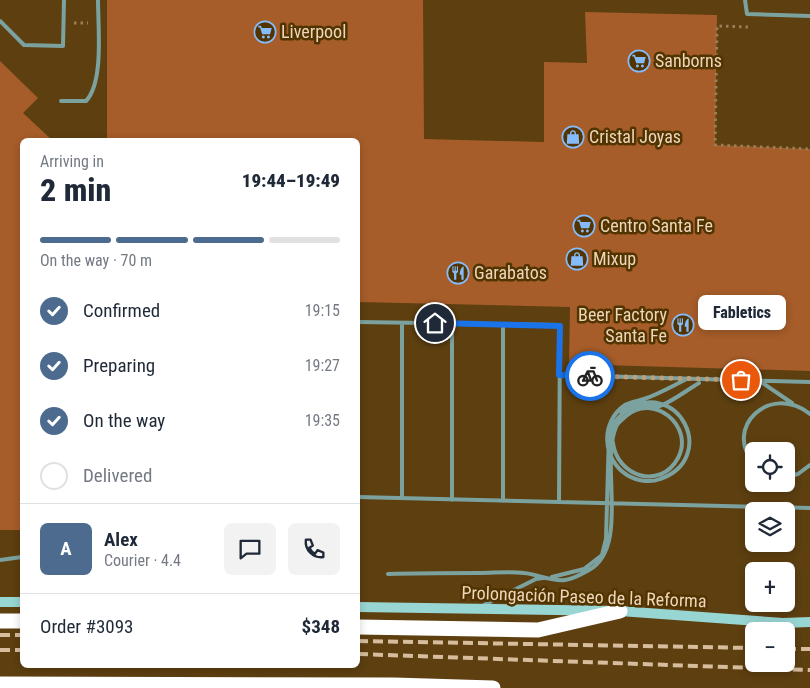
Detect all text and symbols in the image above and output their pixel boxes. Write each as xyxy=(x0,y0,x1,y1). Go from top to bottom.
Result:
supermarket icon: Liverpool xyxy=(253,20,277,44)
place label: Liverpool xyxy=(281,21,346,42)
supermarket icon: Sanborns xyxy=(627,49,651,73)
place label: Sanborns xyxy=(655,50,722,71)
shop icon: Cristal Joyas xyxy=(561,125,585,149)
place label: Cristal Joyas xyxy=(589,126,681,147)
text: Arriving in xyxy=(40,152,104,171)
text: 19:44–19:49 xyxy=(242,169,340,192)
text: 2 min xyxy=(40,171,111,209)
supermarket icon: Centro Santa Fe xyxy=(572,214,596,238)
place label: Centro Santa Fe xyxy=(600,215,713,236)
shop icon: Mixup xyxy=(565,247,589,271)
place label: Mixup xyxy=(593,248,636,269)
text: On the way · 70 m xyxy=(40,251,152,270)
restaurant icon: Garabatos xyxy=(446,261,470,285)
place label: Garabatos xyxy=(474,262,547,283)
callout: Fabletics xyxy=(697,295,785,330)
icon: check xyxy=(40,297,68,325)
text: Confirmed xyxy=(83,299,160,322)
text: 19:15 xyxy=(305,301,340,320)
pin xyxy=(414,302,456,344)
text: Fabletics xyxy=(713,303,771,322)
place label: Beer Factory Santa Fe xyxy=(578,304,668,346)
icon: home xyxy=(421,309,449,337)
restaurant icon: Beer Factory Santa Fe xyxy=(671,313,695,337)
courier xyxy=(565,351,615,401)
icon: check xyxy=(40,352,68,380)
text: Preparing xyxy=(83,354,155,377)
text: 19:27 xyxy=(305,356,340,375)
pin xyxy=(720,359,762,401)
icon: bike xyxy=(576,362,604,390)
icon: bag xyxy=(727,366,755,394)
icon: check xyxy=(40,407,68,435)
text: On the way xyxy=(83,409,165,432)
text: 19:35 xyxy=(305,411,340,430)
map controls xyxy=(745,442,795,672)
button: locate xyxy=(745,442,795,492)
text: Delivered xyxy=(83,464,152,487)
button: layers xyxy=(745,502,795,552)
button: chat xyxy=(224,523,276,575)
button: phone xyxy=(288,523,340,575)
text: Alex xyxy=(104,528,138,551)
text: A xyxy=(60,537,72,560)
text: Courier · 4.4 xyxy=(104,551,181,570)
button: + xyxy=(745,562,795,612)
street label: Prolongación Paseo de la Reforma xyxy=(461,582,707,611)
text: Order #3093 xyxy=(40,615,133,638)
text: $348 xyxy=(302,615,340,638)
button: − xyxy=(745,622,795,672)

